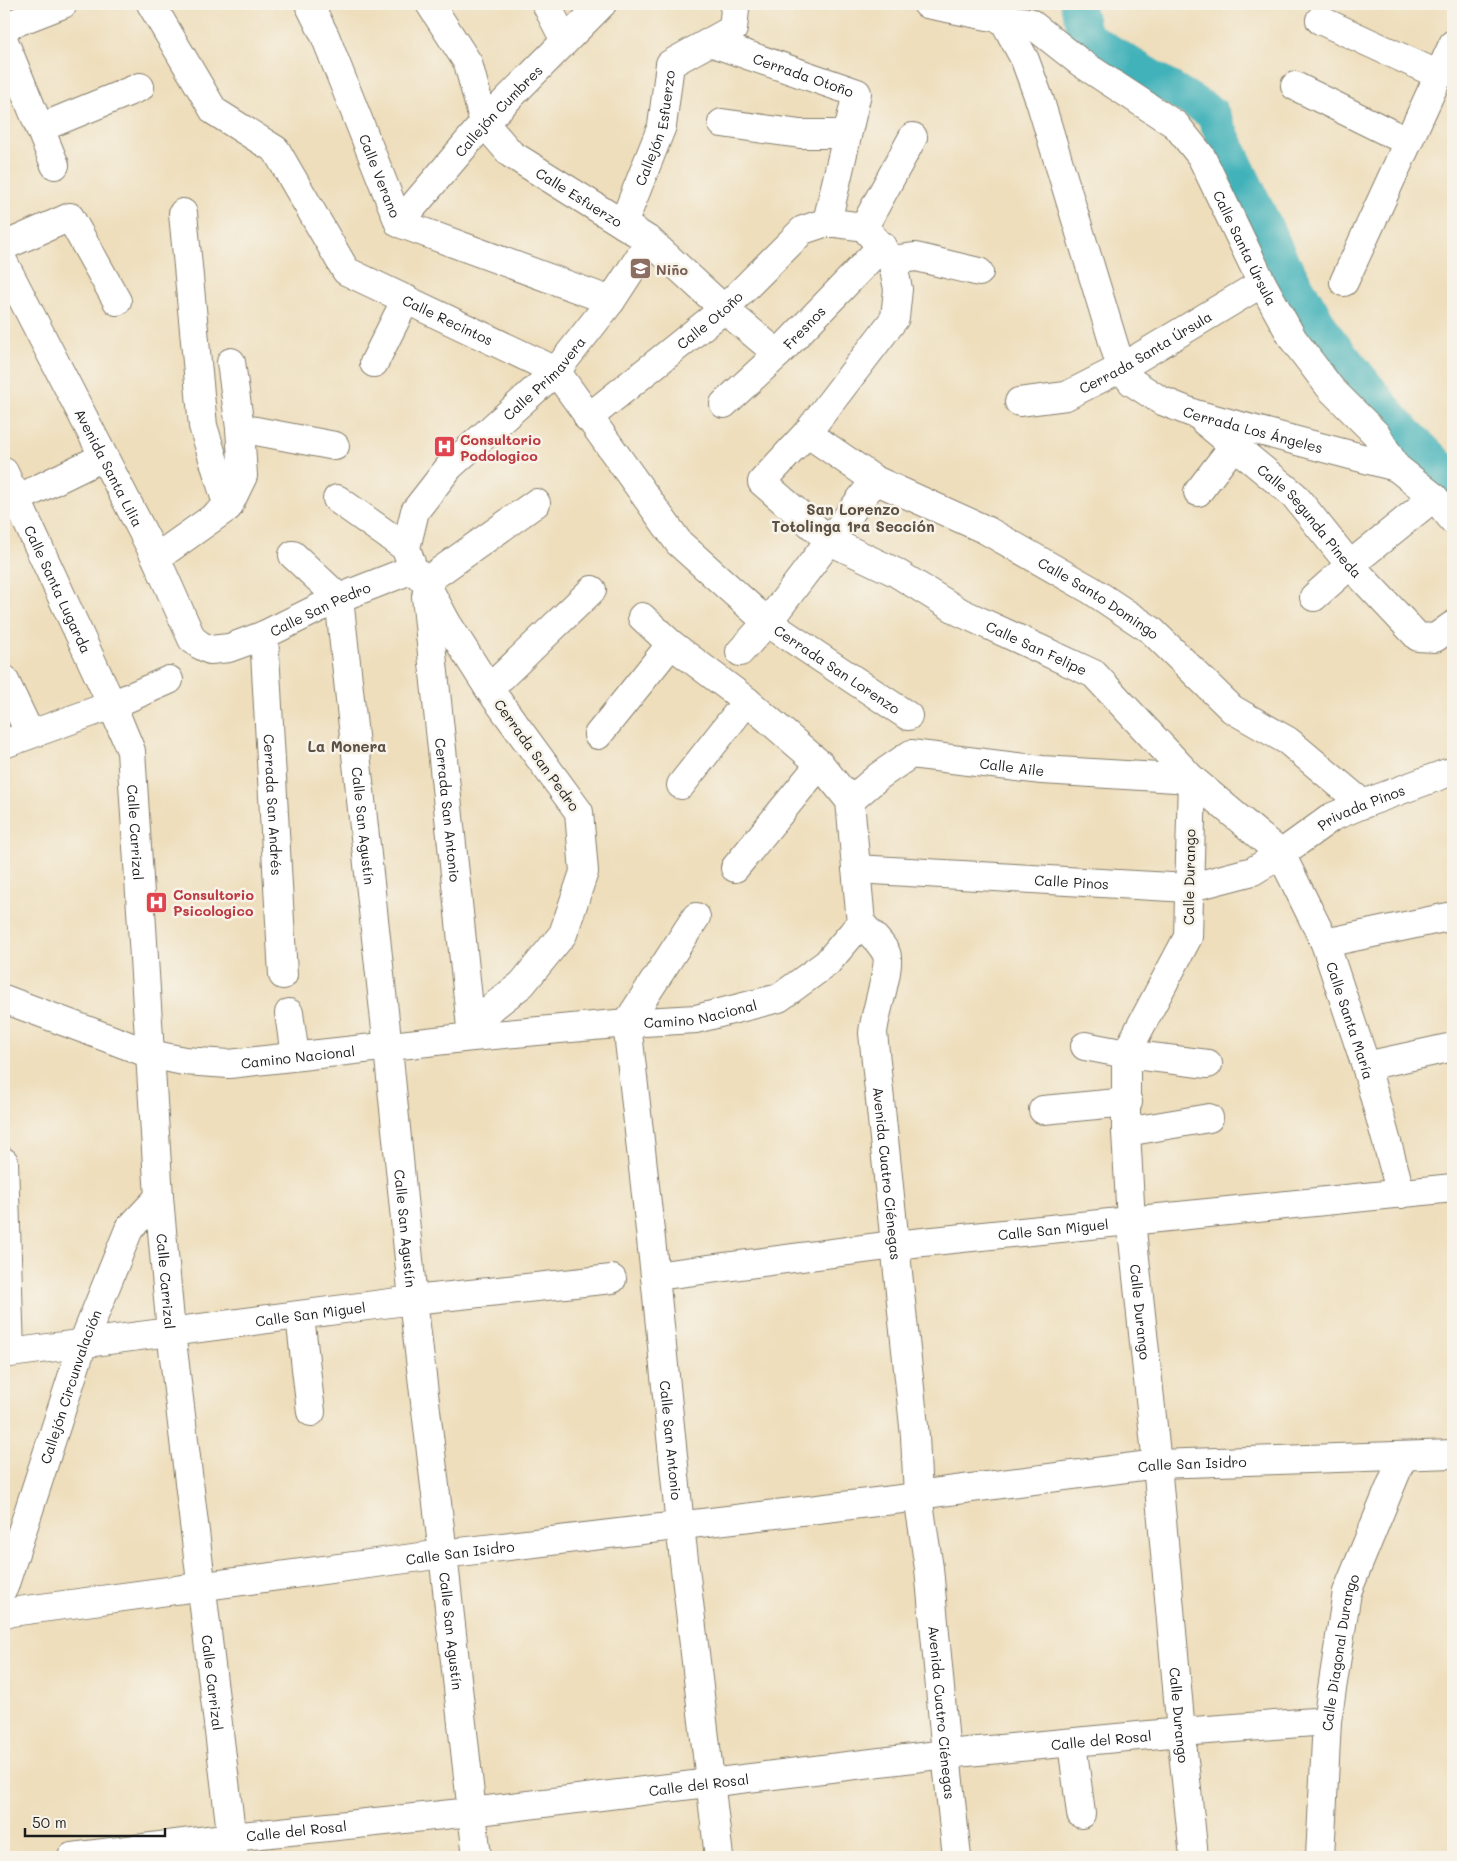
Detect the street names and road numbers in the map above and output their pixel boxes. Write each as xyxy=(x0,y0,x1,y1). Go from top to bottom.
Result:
street label: Cerrada Otoño xyxy=(751,48,856,101)
street label: Callejón Cumbres xyxy=(450,60,546,161)
street label: Callejón Esfuerzo xyxy=(630,69,679,188)
street label: Calle Verano xyxy=(355,131,405,220)
street label: Calle Esfuerzo xyxy=(532,163,626,231)
street label: Calle Santa Úrsula xyxy=(1209,187,1282,309)
street label: Calle Otoño xyxy=(672,287,746,353)
street label: Calle Recintos xyxy=(399,290,496,349)
street label: Fresnos xyxy=(779,301,829,353)
street label: Cerrada Santa Úrsula xyxy=(1075,306,1215,397)
street label: Calle Primavera xyxy=(498,332,589,424)
street label: Cerrada Los Ángeles xyxy=(1180,401,1325,457)
street label: Avenida Santa Lilia xyxy=(71,405,148,530)
street label: Calle Segunda Pineda xyxy=(1254,459,1366,582)
street label: Calle Santa Lugarda xyxy=(20,522,96,656)
street label: Calle Santo Domingo xyxy=(1035,552,1164,643)
street label: Calle San Pedro xyxy=(266,577,373,640)
street label: Calle San Felipe xyxy=(983,616,1090,679)
street label: Cerrada San Lorenzo xyxy=(771,620,904,718)
street label: Cerrada San Pedro xyxy=(490,695,584,815)
street label: Cerrada San Andrés xyxy=(260,734,287,876)
street label: Cerrada San Antonio xyxy=(431,737,465,883)
street label: Calle Aile xyxy=(979,753,1046,780)
street label: Calle San Agustín xyxy=(348,766,380,886)
street label: Privada Pinos xyxy=(1313,780,1407,834)
street label: Calle Carrizal xyxy=(124,784,149,881)
street label: Calle Durango xyxy=(1179,829,1199,925)
street label: Calle Pinos xyxy=(1034,870,1109,893)
street label: Calle Santa María xyxy=(1322,959,1379,1081)
street label: Camino Nacional xyxy=(643,995,759,1032)
street label: Camino Nacional xyxy=(240,1041,356,1072)
street label: Avenida Cuatro Ciénegas xyxy=(869,1086,906,1261)
street label: Calle San Agustín xyxy=(391,1169,421,1288)
street label: Calle San Miguel xyxy=(997,1214,1109,1244)
street label: Calle Carrizal xyxy=(153,1233,180,1330)
street label: Calle Durango xyxy=(1126,1263,1155,1361)
street label: Calle San Miguel xyxy=(254,1297,367,1330)
street label: Callejón Circunvalación xyxy=(35,1307,105,1466)
street label: Calle San Antonio xyxy=(656,1379,687,1501)
street label: Calle San Isidro xyxy=(1136,1451,1247,1476)
street label: Calle San Isidro xyxy=(404,1536,515,1568)
street label: Calle San Agustín xyxy=(436,1571,468,1691)
street label: Calle Diagonal Durango xyxy=(1317,1571,1363,1732)
street label: Avenida Cuatro Ciénegas xyxy=(925,1625,960,1800)
street label: Calle Carrizal xyxy=(198,1634,228,1731)
street label: Calle Durango xyxy=(1166,1666,1194,1764)
street label: Calle del Rosal xyxy=(1050,1725,1152,1754)
street label: Calle del Rosal xyxy=(648,1769,750,1800)
street label: Calle del Rosal xyxy=(245,1816,348,1845)

